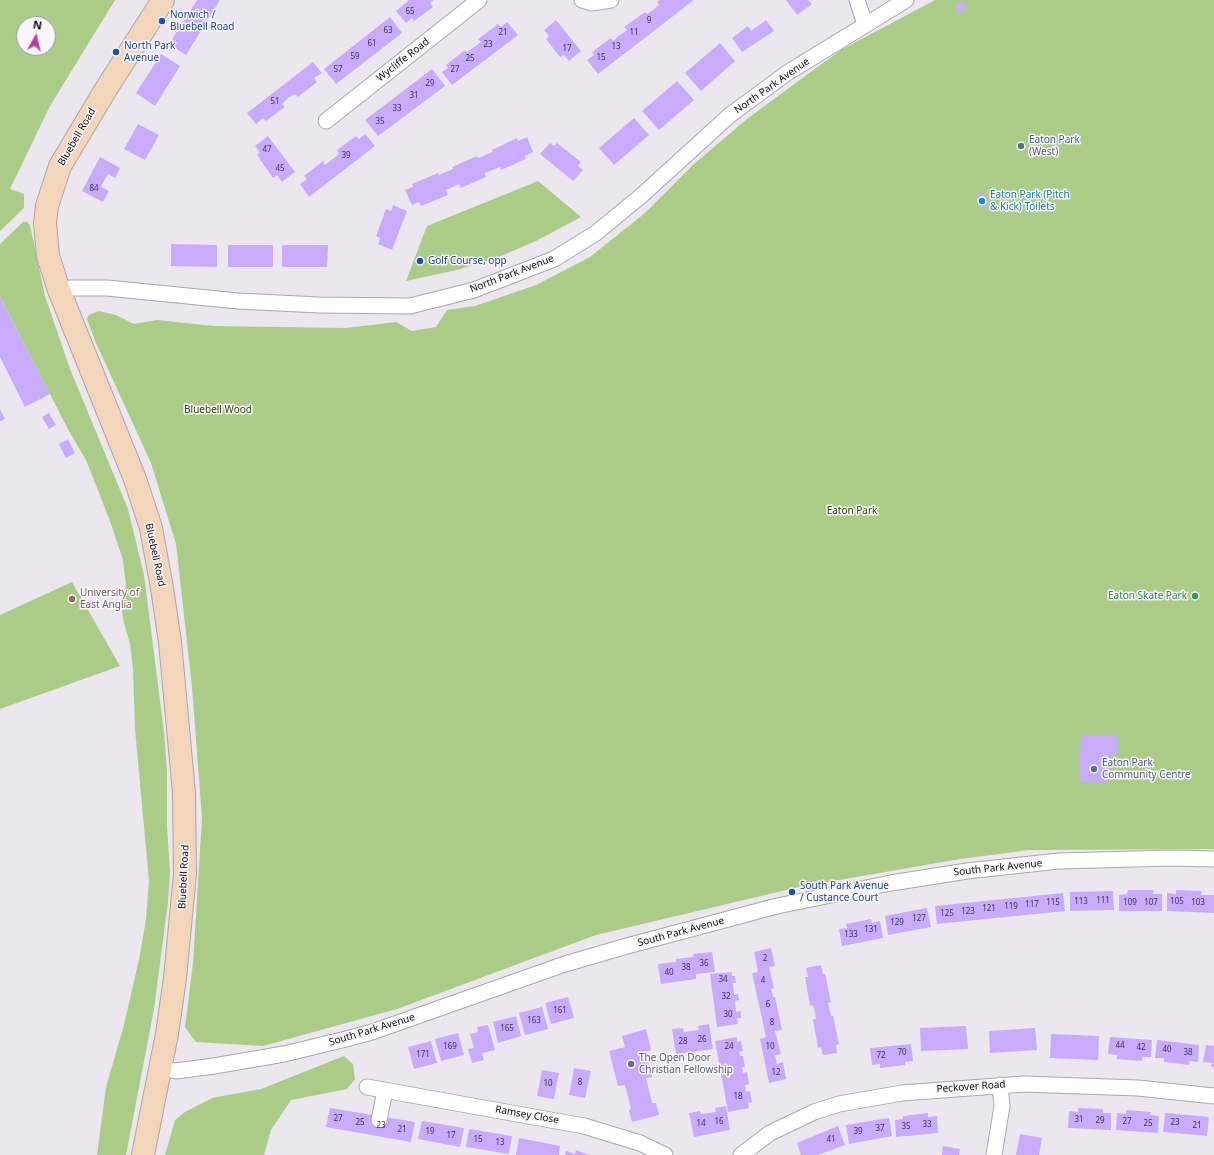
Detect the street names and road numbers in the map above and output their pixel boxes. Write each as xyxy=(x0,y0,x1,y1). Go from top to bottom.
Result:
street label: Wycliffe Road xyxy=(374,36,432,84)
street label: North Park Avenue xyxy=(732,56,812,116)
street label: Bluebell Road xyxy=(56,106,98,168)
street label: North Park Avenue xyxy=(468,252,556,296)
street label: Bluebell Road xyxy=(142,522,168,588)
street label: Bluebell Road xyxy=(176,844,192,910)
street label: South Park Avenue xyxy=(953,857,1043,879)
street label: South Park Avenue xyxy=(636,915,726,949)
street label: South Park Avenue xyxy=(328,1011,416,1049)
street label: Peckover Road xyxy=(936,1079,1006,1095)
street label: Ramsey Close xyxy=(494,1103,560,1127)

